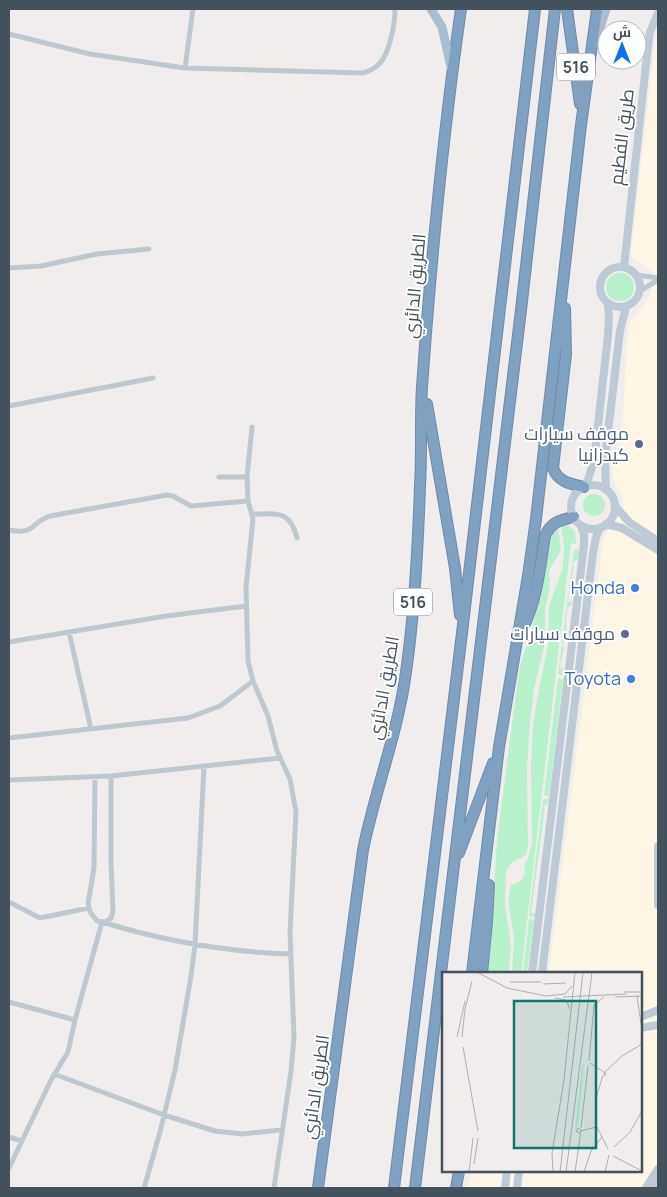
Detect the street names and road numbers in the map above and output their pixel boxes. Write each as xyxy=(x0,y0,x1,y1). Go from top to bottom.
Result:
road number: 516 xyxy=(557,54,595,80)
street label: طريق الفطيم xyxy=(603,87,640,186)
street label: الطريق الدائري xyxy=(397,232,434,340)
road number: 516 xyxy=(394,588,432,616)
street label: الطريق الدائري xyxy=(362,634,407,742)
street label: الطريق الدائري xyxy=(296,1033,337,1141)

